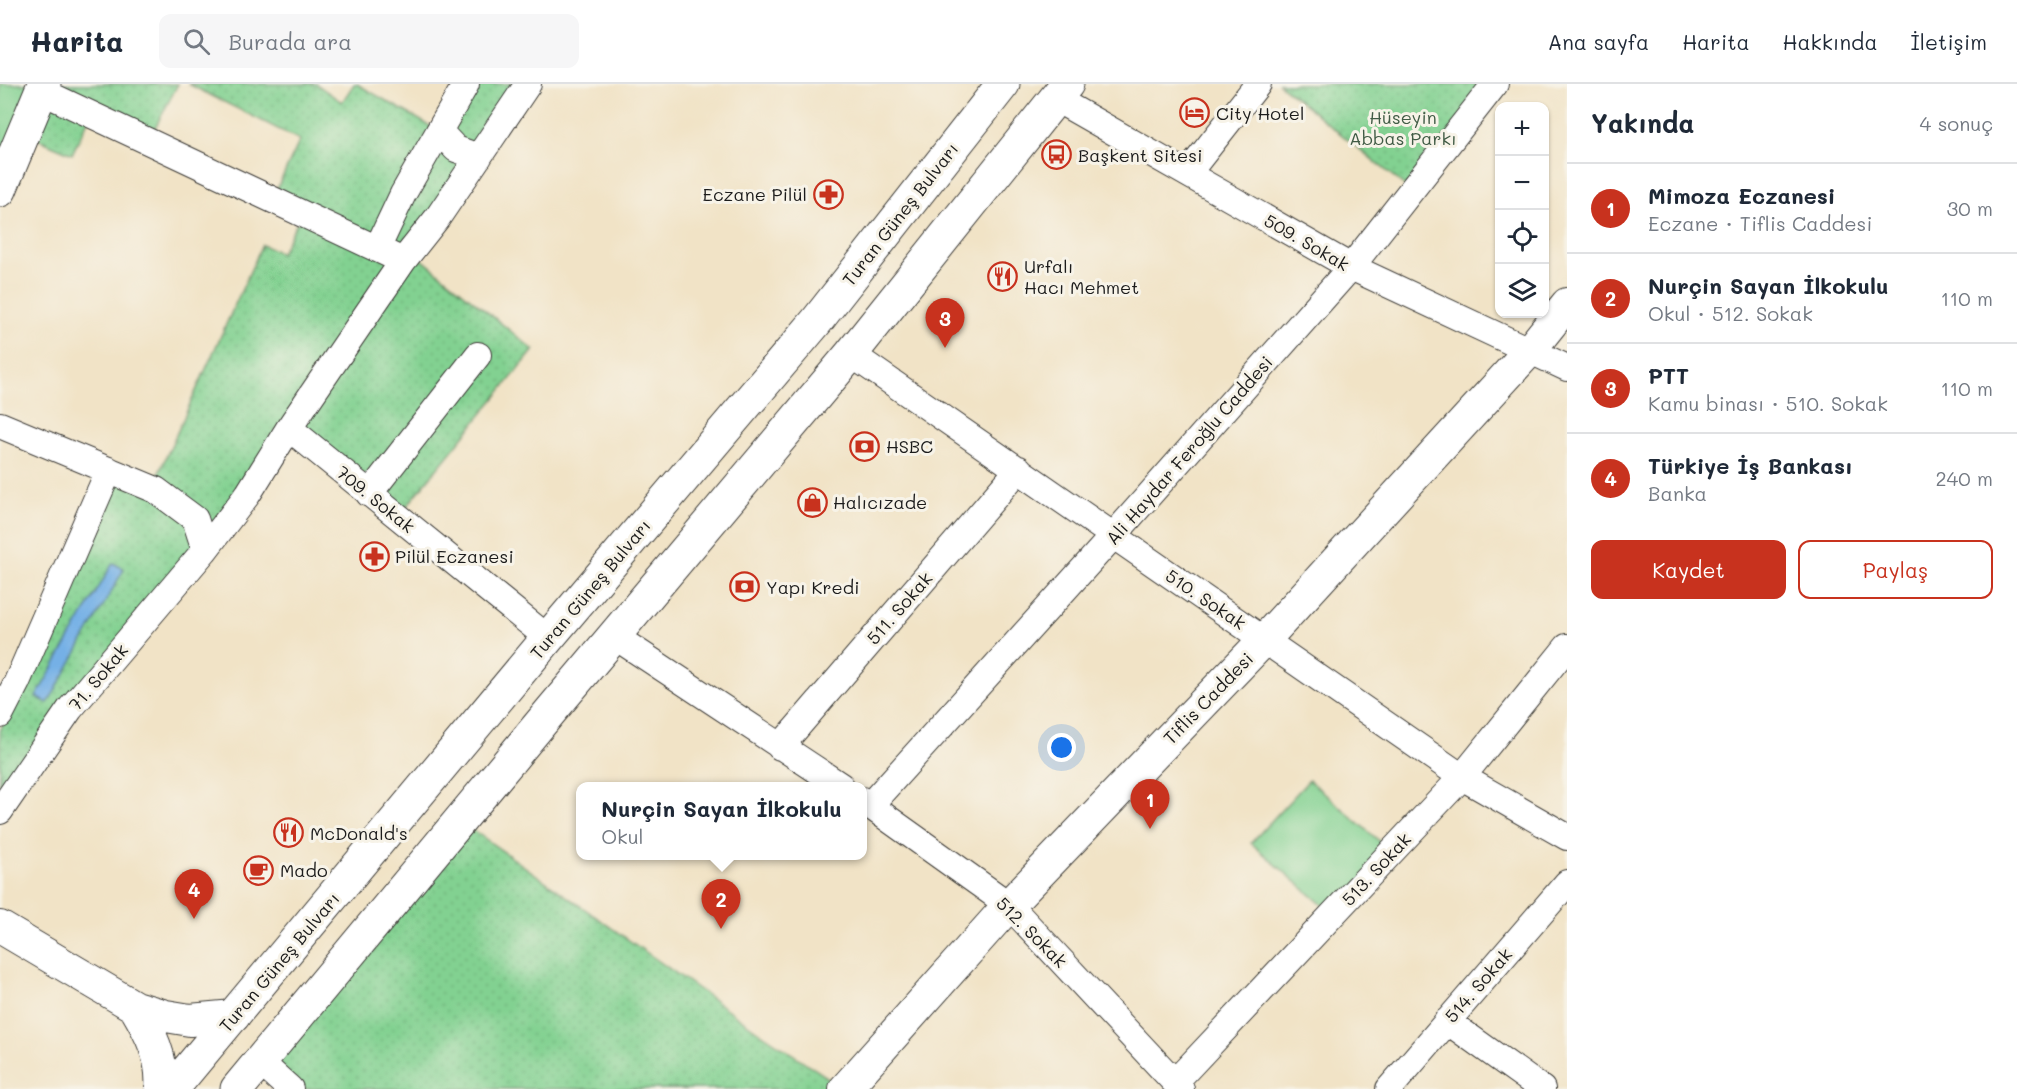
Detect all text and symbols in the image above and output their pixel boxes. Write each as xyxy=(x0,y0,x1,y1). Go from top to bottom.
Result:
search box xyxy=(159,14,579,68)
text: Harita xyxy=(30,23,123,59)
icon: search xyxy=(180,25,213,58)
text: Burada ara xyxy=(228,27,352,56)
text: Ana sayfa xyxy=(1548,28,1649,55)
text: Harita xyxy=(1682,28,1750,55)
text: Hakkında xyxy=(1783,28,1877,55)
text: İletişim xyxy=(1910,28,1987,55)
hotel icon: City Hotel xyxy=(1179,97,1211,129)
place label: City Hotel xyxy=(1216,101,1305,125)
map controls xyxy=(1495,102,1549,318)
button: + xyxy=(1495,102,1549,156)
park label: Hüseyin Abbas Parkı xyxy=(1349,105,1457,150)
text: Yakında xyxy=(1591,106,1694,140)
text: 4 sonuç xyxy=(1920,110,1993,136)
street label: Turan Güneş Bulvarı xyxy=(836,137,964,291)
bus stop icon: Başkent Sitesi xyxy=(1041,139,1073,171)
place label: Başkent Sitesi xyxy=(1078,143,1202,167)
button: − xyxy=(1495,156,1549,210)
pharmacy icon: Eczane Pilül xyxy=(812,178,844,210)
text: Mimoza Eczanesi xyxy=(1648,181,1835,210)
place label: Eczane Pilül xyxy=(703,182,807,206)
text: 1 xyxy=(1606,195,1615,221)
text: 30 m xyxy=(1947,195,1993,221)
street label: 509. Sokak xyxy=(1260,208,1354,276)
button: locate xyxy=(1495,210,1549,264)
text: Eczane · Tiflis Caddesi xyxy=(1648,210,1872,236)
place label: Urfalı Hacı Mehmet xyxy=(1024,254,1139,299)
restaurant icon: Urfalı Hacı Mehmet xyxy=(987,260,1019,292)
button: layers xyxy=(1495,264,1549,318)
text: Nurçin Sayan İlkokulu xyxy=(1648,271,1889,300)
text: 2 xyxy=(1605,285,1616,311)
text: 110 m xyxy=(1940,285,1993,311)
pin: 3 xyxy=(926,298,964,348)
text: Okul · 512. Sokak xyxy=(1648,300,1813,326)
street label: Ali Haydar Feroğlu Caddesi xyxy=(1100,350,1278,550)
text: PTT xyxy=(1648,361,1689,390)
text: 3 xyxy=(1605,375,1617,401)
text: 110 m xyxy=(1940,375,1993,401)
text: Kamu binası · 510. Sokak xyxy=(1648,390,1888,416)
bank icon: HSBC xyxy=(849,430,881,462)
place label: HSBC xyxy=(886,434,933,458)
text: Türkiye İş Bankası xyxy=(1648,451,1853,480)
street label: 709. Sokak xyxy=(332,460,420,538)
text: 4 xyxy=(1604,465,1617,491)
text: 240 m xyxy=(1935,465,1993,491)
text: Banka xyxy=(1648,480,1707,506)
shop icon: Halıcızade xyxy=(796,486,828,518)
place label: Halıcızade xyxy=(833,490,927,514)
street label: Turan Güneş Bulvarı xyxy=(524,514,656,664)
pharmacy icon: Pilül Eczanesi xyxy=(358,540,390,572)
button: Kaydet xyxy=(1591,540,1786,599)
button: Paylaş xyxy=(1798,540,1993,599)
place label: Pilül Eczanesi xyxy=(395,544,514,568)
street label: 510. Sokak xyxy=(1161,563,1251,635)
street label: 511. Sokak xyxy=(861,567,937,649)
bank icon: Yapı Kredi xyxy=(729,571,761,603)
place label: Yapı Kredi xyxy=(766,575,860,599)
street label: 71. Sokak xyxy=(63,639,133,715)
street label: Tiflis Caddesi xyxy=(1158,647,1258,749)
your location xyxy=(1047,733,1076,762)
pin: 1 xyxy=(1130,780,1170,829)
popup xyxy=(576,782,867,860)
text: Nurçin Sayan İlkokulu xyxy=(601,794,842,823)
restaurant icon: McDonald's xyxy=(273,817,305,849)
place label: McDonald's xyxy=(310,821,408,845)
text: Okul xyxy=(601,823,644,849)
street label: 513. Sokak xyxy=(1336,827,1416,911)
cafe icon: Mado xyxy=(243,854,275,886)
place label: Mado xyxy=(280,858,328,882)
pin: 4 xyxy=(174,870,214,919)
pin: 2 xyxy=(702,880,740,929)
street label: Turan Güneş Bulvarı xyxy=(213,887,345,1037)
street label: 512. Sokak xyxy=(991,891,1073,973)
street label: 514. Sokak xyxy=(1439,943,1517,1027)

